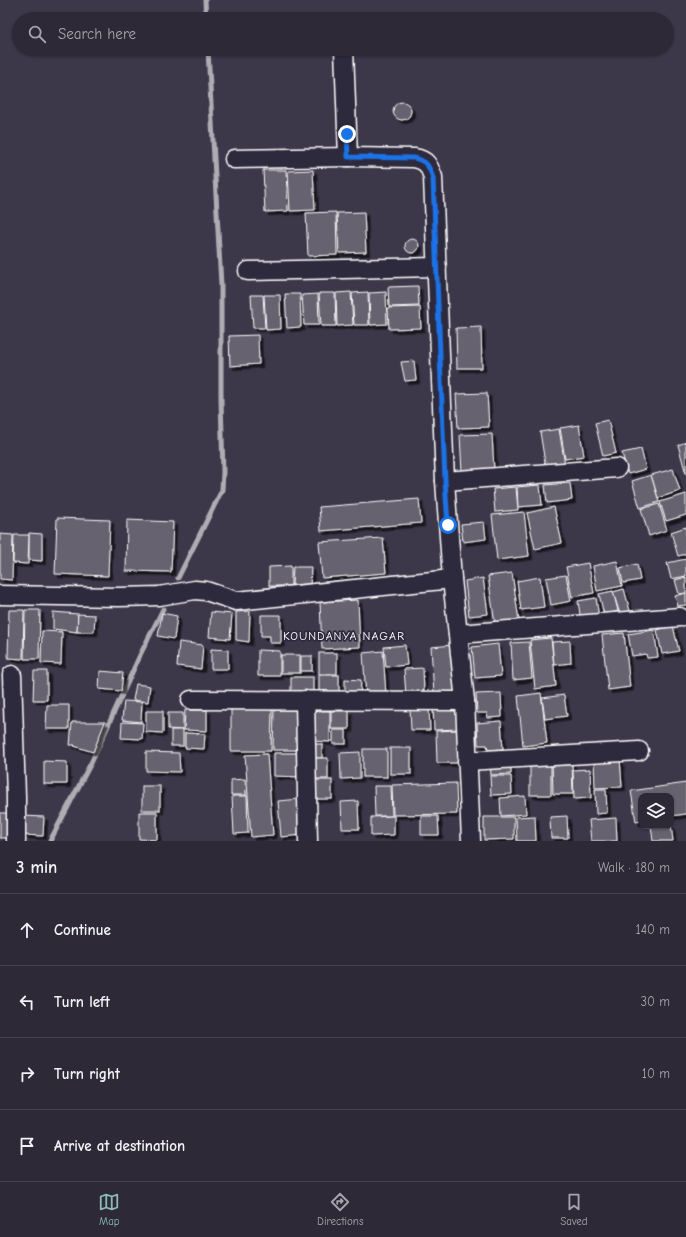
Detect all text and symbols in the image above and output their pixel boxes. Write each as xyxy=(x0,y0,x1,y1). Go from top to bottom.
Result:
search box xyxy=(12,12,674,56)
icon: search xyxy=(26,23,48,45)
text: Search here xyxy=(58,25,136,43)
route end xyxy=(338,125,356,143)
route start xyxy=(439,516,457,534)
district label: KOUNDANYA NAGAR xyxy=(283,629,405,643)
map controls xyxy=(638,793,674,829)
button: layers xyxy=(638,793,674,829)
text: 3 min xyxy=(16,858,57,877)
text: Walk · 180 m xyxy=(598,860,670,875)
icon: ahead xyxy=(16,919,38,941)
text: Continue xyxy=(54,921,111,939)
text: 140 m xyxy=(636,922,670,937)
icon: left xyxy=(16,991,38,1013)
text: Turn left xyxy=(54,993,110,1011)
text: 30 m xyxy=(640,994,670,1009)
icon: right xyxy=(16,1063,38,1085)
text: Turn right xyxy=(54,1065,120,1083)
text: 10 m xyxy=(642,1066,670,1081)
icon: arrive xyxy=(16,1135,38,1157)
text: Arrive at destination xyxy=(54,1137,185,1155)
tab: Map xyxy=(98,1191,120,1228)
tab: Directions xyxy=(317,1191,364,1228)
tab: Saved xyxy=(560,1191,588,1228)

